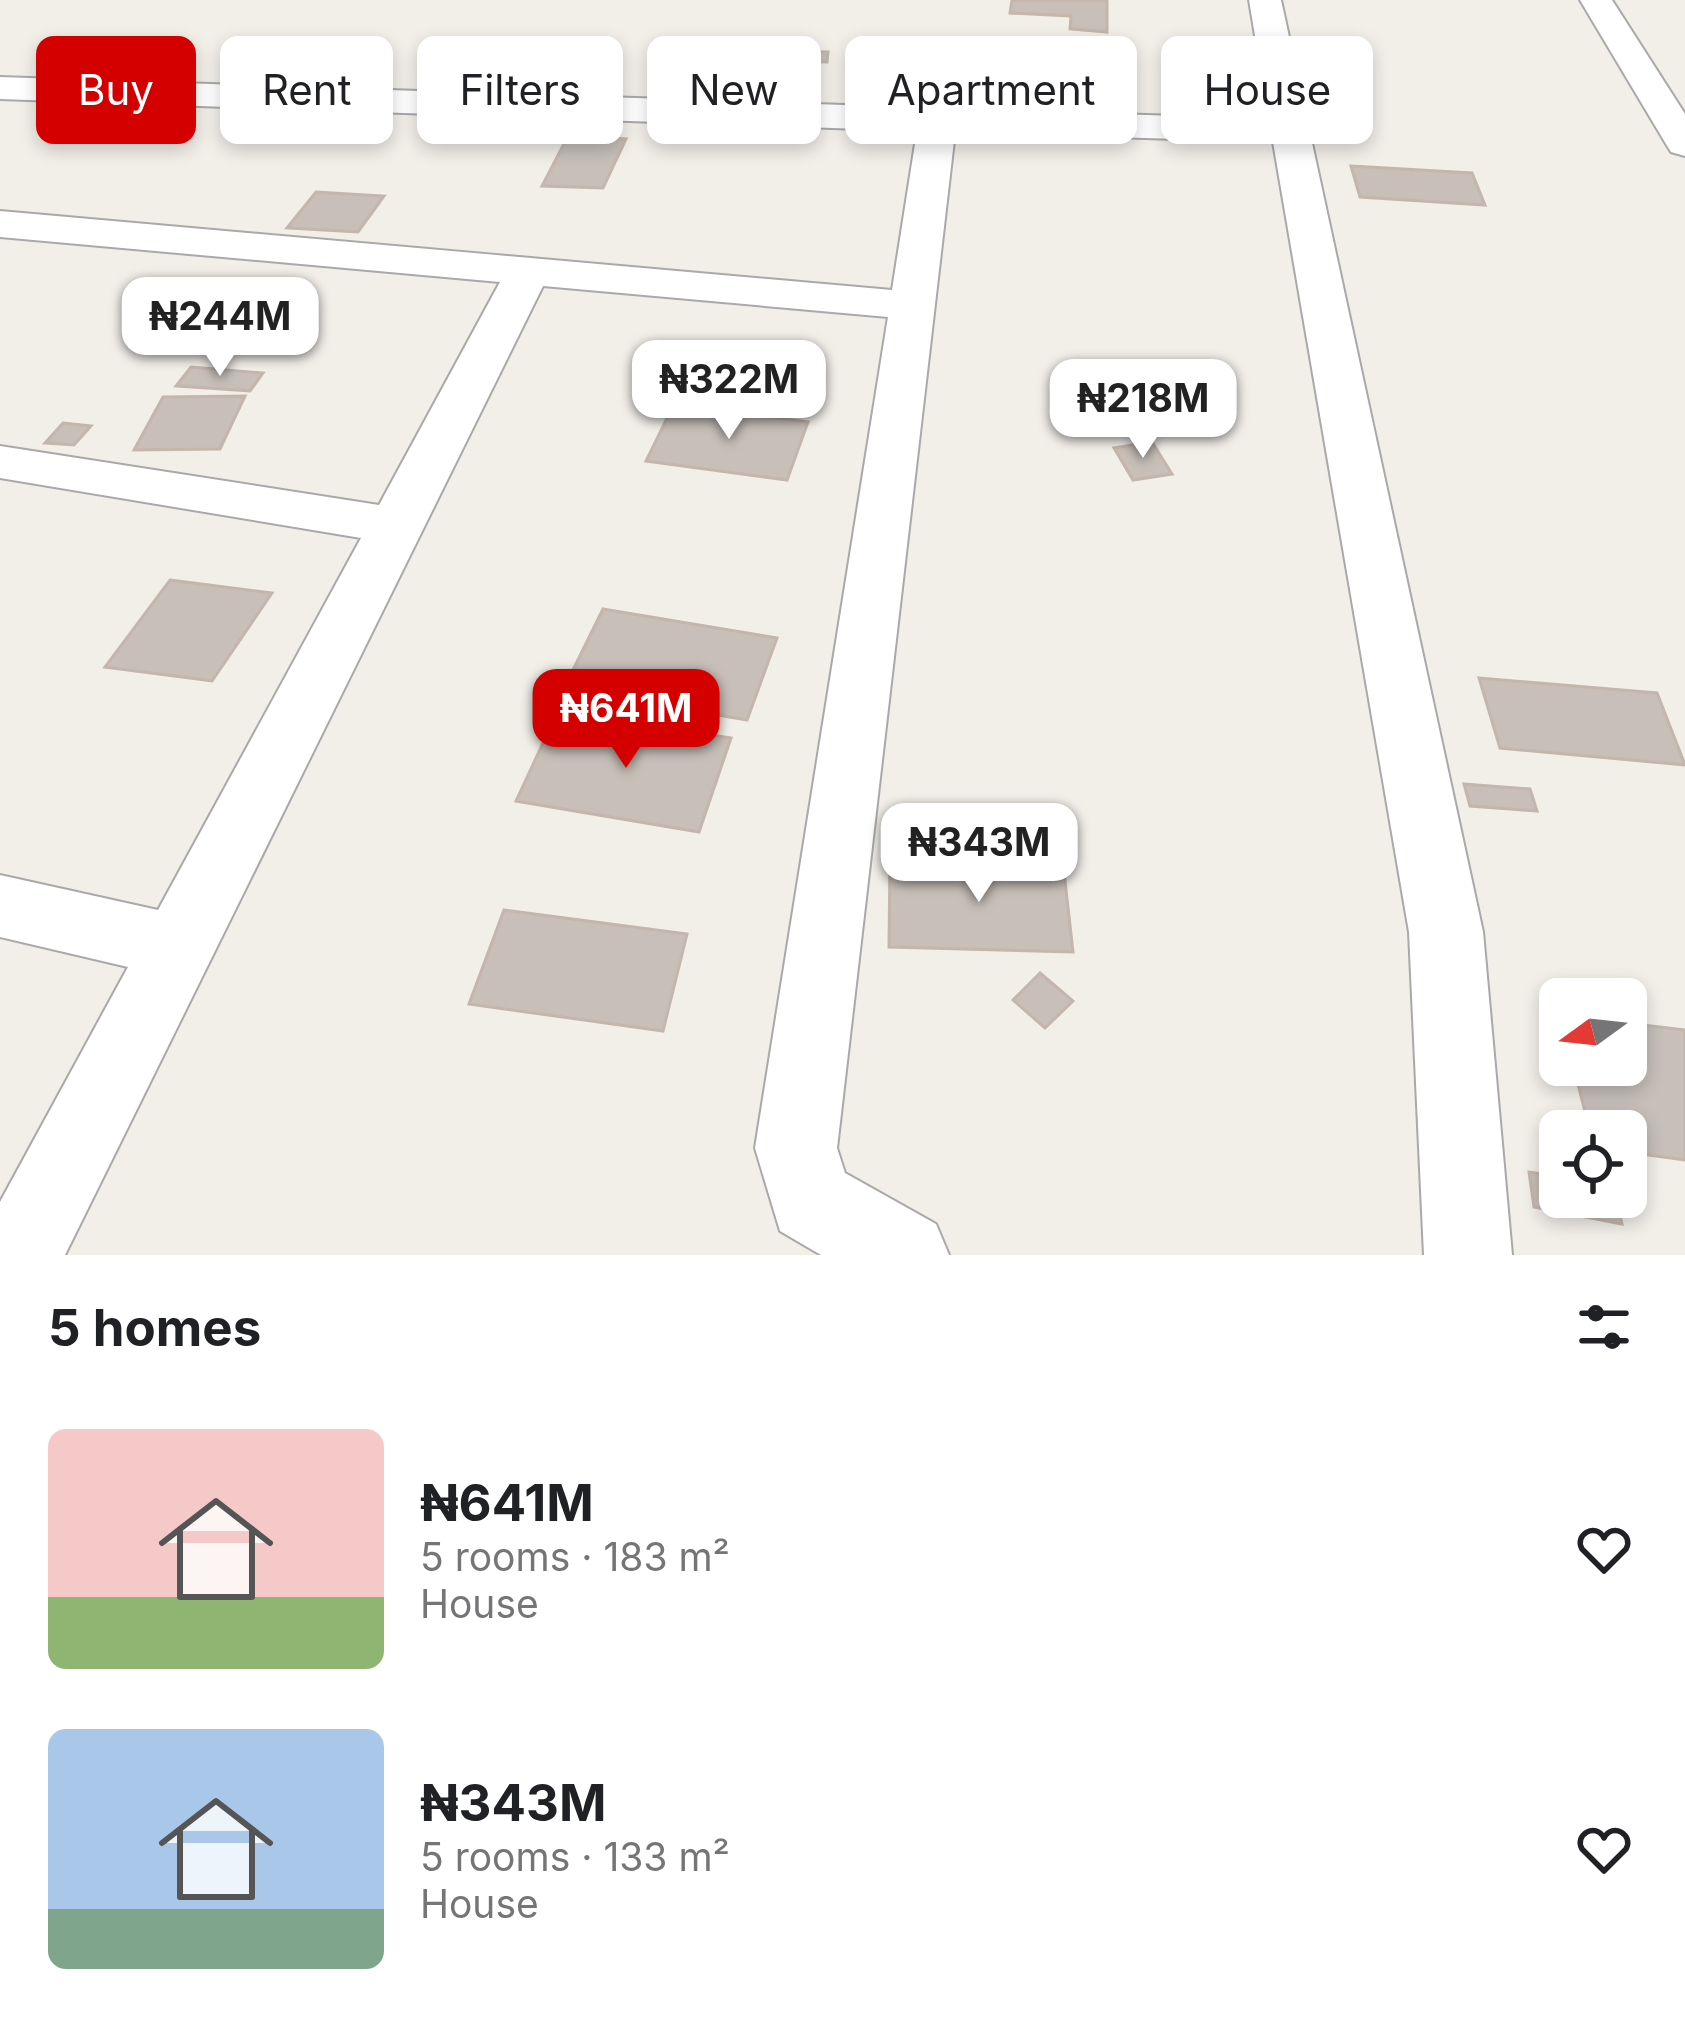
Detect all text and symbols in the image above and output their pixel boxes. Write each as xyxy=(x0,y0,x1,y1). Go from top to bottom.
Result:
chip: Buy xyxy=(36,36,196,144)
chip: Rent xyxy=(220,36,393,144)
chip: Filters xyxy=(417,36,623,144)
chip: New xyxy=(647,36,821,144)
chip: Apartment xyxy=(845,36,1137,144)
chip: House xyxy=(1161,36,1373,144)
pin: ₦244M xyxy=(136,277,304,379)
text: ₦244M xyxy=(149,292,291,339)
pin: ₦322M xyxy=(645,340,813,442)
text: ₦322M xyxy=(659,355,799,402)
pin: ₦218M xyxy=(1059,359,1227,461)
text: ₦218M xyxy=(1077,374,1209,421)
pin: ₦641M xyxy=(542,669,710,771)
text: ₦641M xyxy=(560,684,692,731)
pin: ₦343M xyxy=(895,803,1063,905)
text: ₦343M xyxy=(908,818,1050,865)
north arrow xyxy=(1539,978,1647,1086)
map controls xyxy=(1539,978,1647,1218)
button: locate xyxy=(1539,1110,1647,1218)
icon: filters xyxy=(1571,1294,1637,1360)
text: 5 homes xyxy=(48,1297,261,1358)
text: ₦641M xyxy=(420,1472,594,1533)
icon: home xyxy=(144,1477,288,1621)
icon: heart xyxy=(1571,1516,1637,1582)
text: 5 rooms · 183 m² xyxy=(420,1533,730,1580)
text: House xyxy=(420,1580,539,1627)
text: ₦343M xyxy=(420,1772,606,1833)
icon: home xyxy=(144,1777,288,1921)
icon: heart xyxy=(1571,1816,1637,1882)
text: 5 rooms · 133 m² xyxy=(420,1833,730,1880)
text: House xyxy=(420,1880,539,1927)

